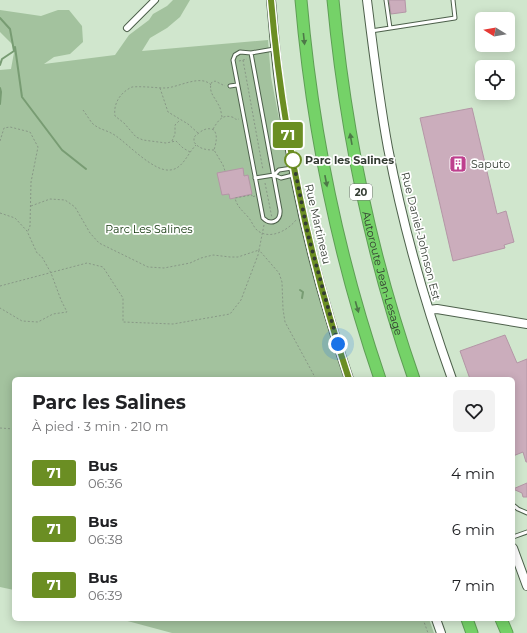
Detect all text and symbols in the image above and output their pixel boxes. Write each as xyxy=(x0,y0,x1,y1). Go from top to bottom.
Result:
north arrow xyxy=(475,12,515,52)
map controls xyxy=(475,12,515,100)
one-way arrow xyxy=(301,33,308,45)
button: locate xyxy=(475,60,515,100)
line badge: 71 xyxy=(270,122,306,148)
text: 71 xyxy=(281,126,295,144)
one-way arrow xyxy=(348,132,354,145)
marker: Parc les Salines xyxy=(284,151,302,169)
place label: Parc les Salines xyxy=(305,153,394,167)
building icon: Saputo xyxy=(448,154,468,174)
place label: Saputo xyxy=(471,157,510,171)
street label: Rue Daniel-Johnson Est xyxy=(398,171,444,302)
one-way arrow xyxy=(324,175,330,187)
street label: Rue Martineau xyxy=(302,183,334,265)
road number: 20 xyxy=(350,184,372,200)
street label: Autoroute Jean-Lesage xyxy=(359,210,406,337)
park label: Parc Les Salines xyxy=(105,222,193,236)
one-way arrow xyxy=(354,302,360,314)
your location xyxy=(328,334,348,354)
button: heart xyxy=(453,390,495,432)
text: Parc les Salines xyxy=(32,391,186,414)
text: À pied · 3 min · 210 m xyxy=(32,418,169,434)
text: Bus xyxy=(88,456,118,475)
text: 71 xyxy=(47,464,61,482)
text: 4 min xyxy=(451,464,495,483)
text: 06:36 xyxy=(88,475,123,491)
text: Bus xyxy=(88,512,118,531)
text: 71 xyxy=(47,520,61,538)
text: 6 min xyxy=(452,520,495,539)
text: 06:38 xyxy=(88,531,123,547)
text: Bus xyxy=(88,568,118,587)
text: 71 xyxy=(47,576,61,594)
text: 7 min xyxy=(452,576,495,595)
text: 06:39 xyxy=(88,587,123,603)

